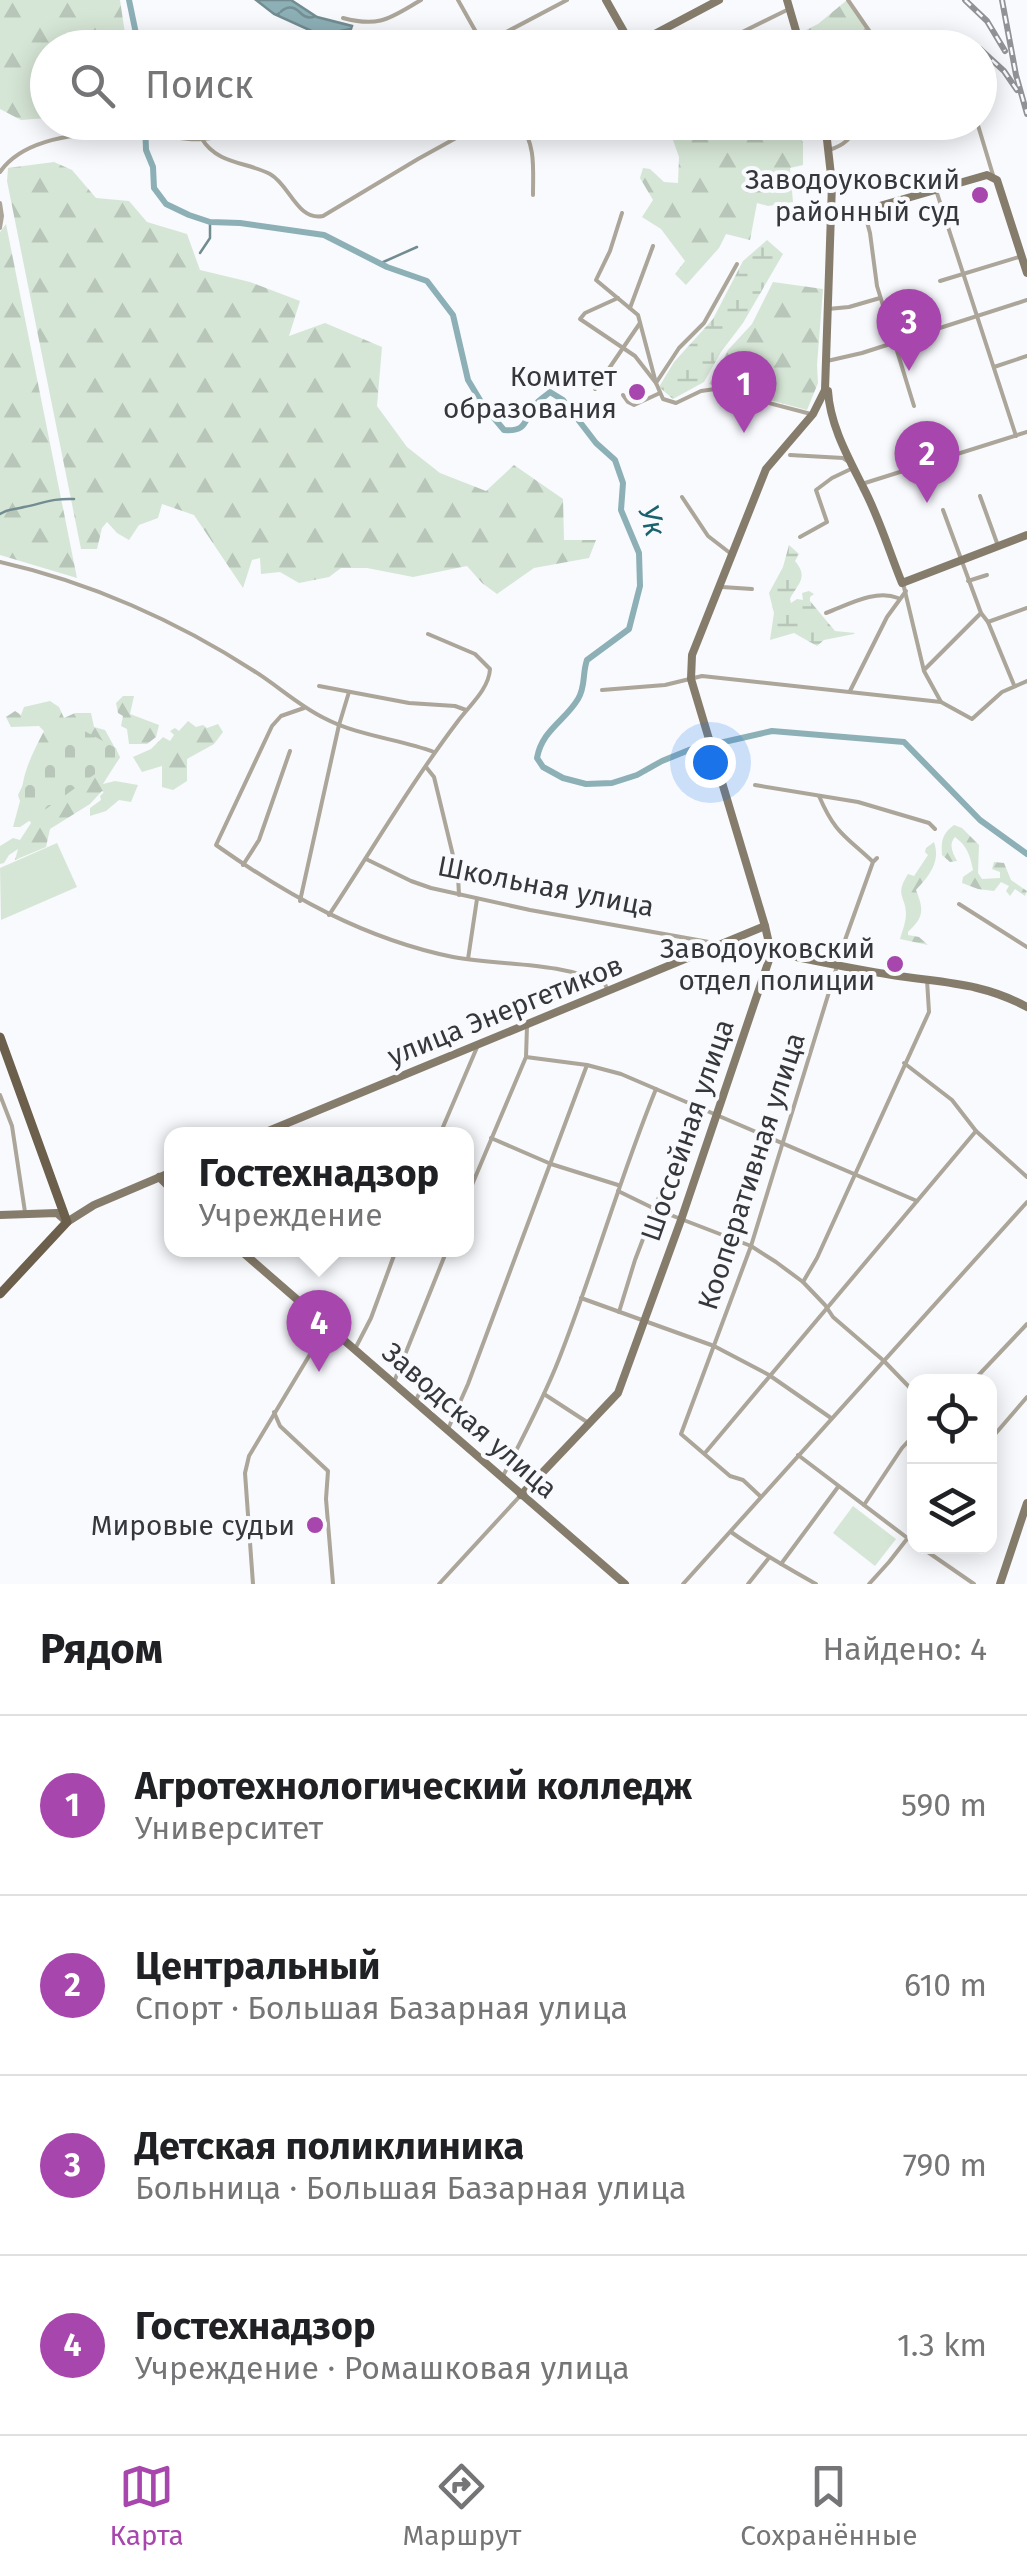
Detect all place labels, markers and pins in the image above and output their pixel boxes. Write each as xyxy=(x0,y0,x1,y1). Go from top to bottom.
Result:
place label: Заводоуковский районный суд xyxy=(745,163,960,228)
marker: Заводоуковский районный суд xyxy=(969,184,991,206)
pin: 3 xyxy=(876,288,942,371)
pin: 1 xyxy=(712,350,776,433)
place label: Комитет образования xyxy=(443,360,617,425)
marker: Комитет образования xyxy=(626,381,648,403)
pin: 2 xyxy=(894,420,960,503)
place label: Заводоуковский отдел полиции xyxy=(660,932,875,997)
marker: Заводоуковский отдел полиции xyxy=(884,953,906,975)
pin: 4 xyxy=(286,1290,352,1372)
place label: Мировые судьи xyxy=(91,1509,295,1542)
marker: Мировые судьи xyxy=(304,1514,326,1536)

